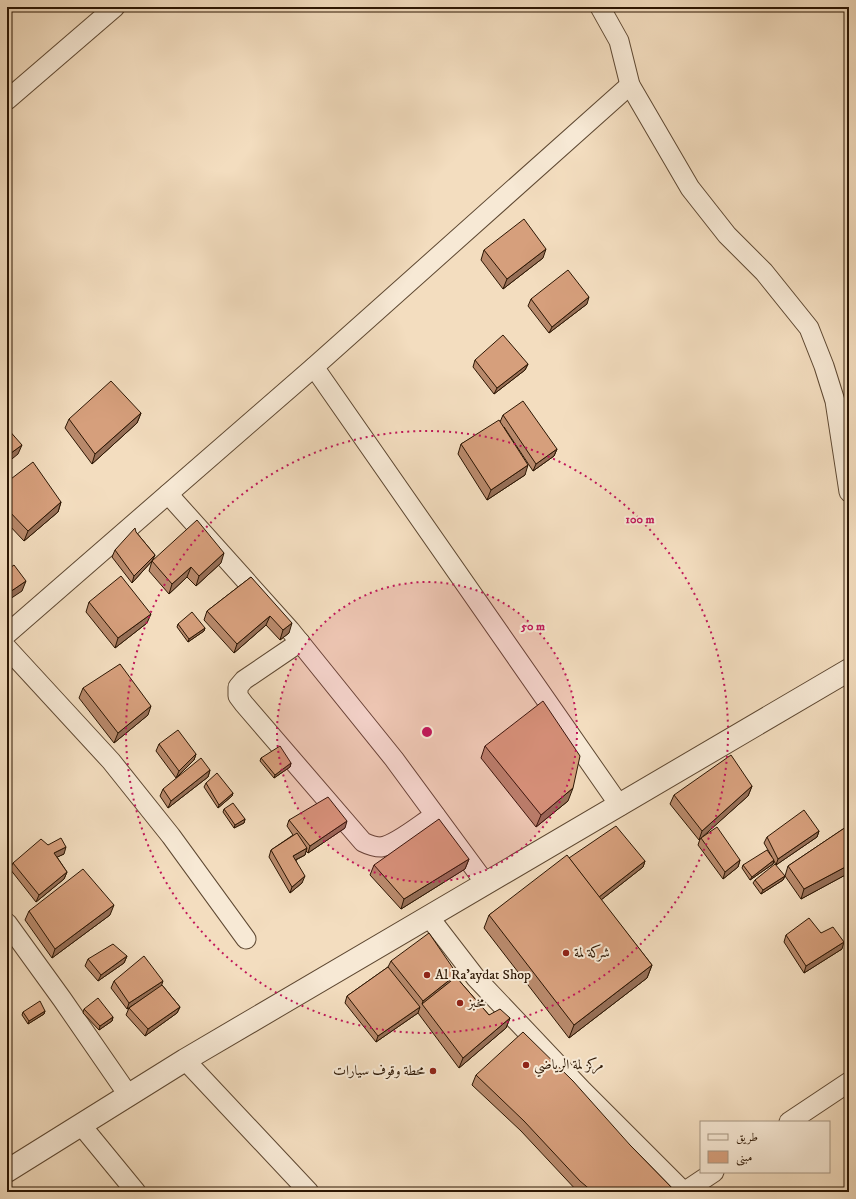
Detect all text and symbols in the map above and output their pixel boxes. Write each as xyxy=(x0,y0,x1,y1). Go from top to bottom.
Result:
text: 100 m xyxy=(626,512,654,527)
text: 50 m xyxy=(520,619,545,634)
centre of rings xyxy=(420,725,434,739)
place label: شركة لمة xyxy=(574,944,610,962)
marker: شركة لمة xyxy=(561,948,571,958)
place label: Al Ra'aydat Shop xyxy=(435,966,531,984)
marker: Al Ra'aydat Shop xyxy=(422,970,432,980)
place label: مخبز xyxy=(466,994,486,1012)
marker: مخبز xyxy=(455,998,465,1008)
place label: مركز لمة الرياضي xyxy=(534,1056,604,1078)
marker: مركز لمة الرياضي xyxy=(521,1060,531,1070)
place label: محطة وقوف سيارات xyxy=(333,1062,426,1080)
marker: محطة وقوف سيارات xyxy=(428,1066,438,1076)
legend xyxy=(700,1121,830,1173)
text: طريق xyxy=(736,1130,758,1145)
text: مبنى xyxy=(736,1150,752,1166)

